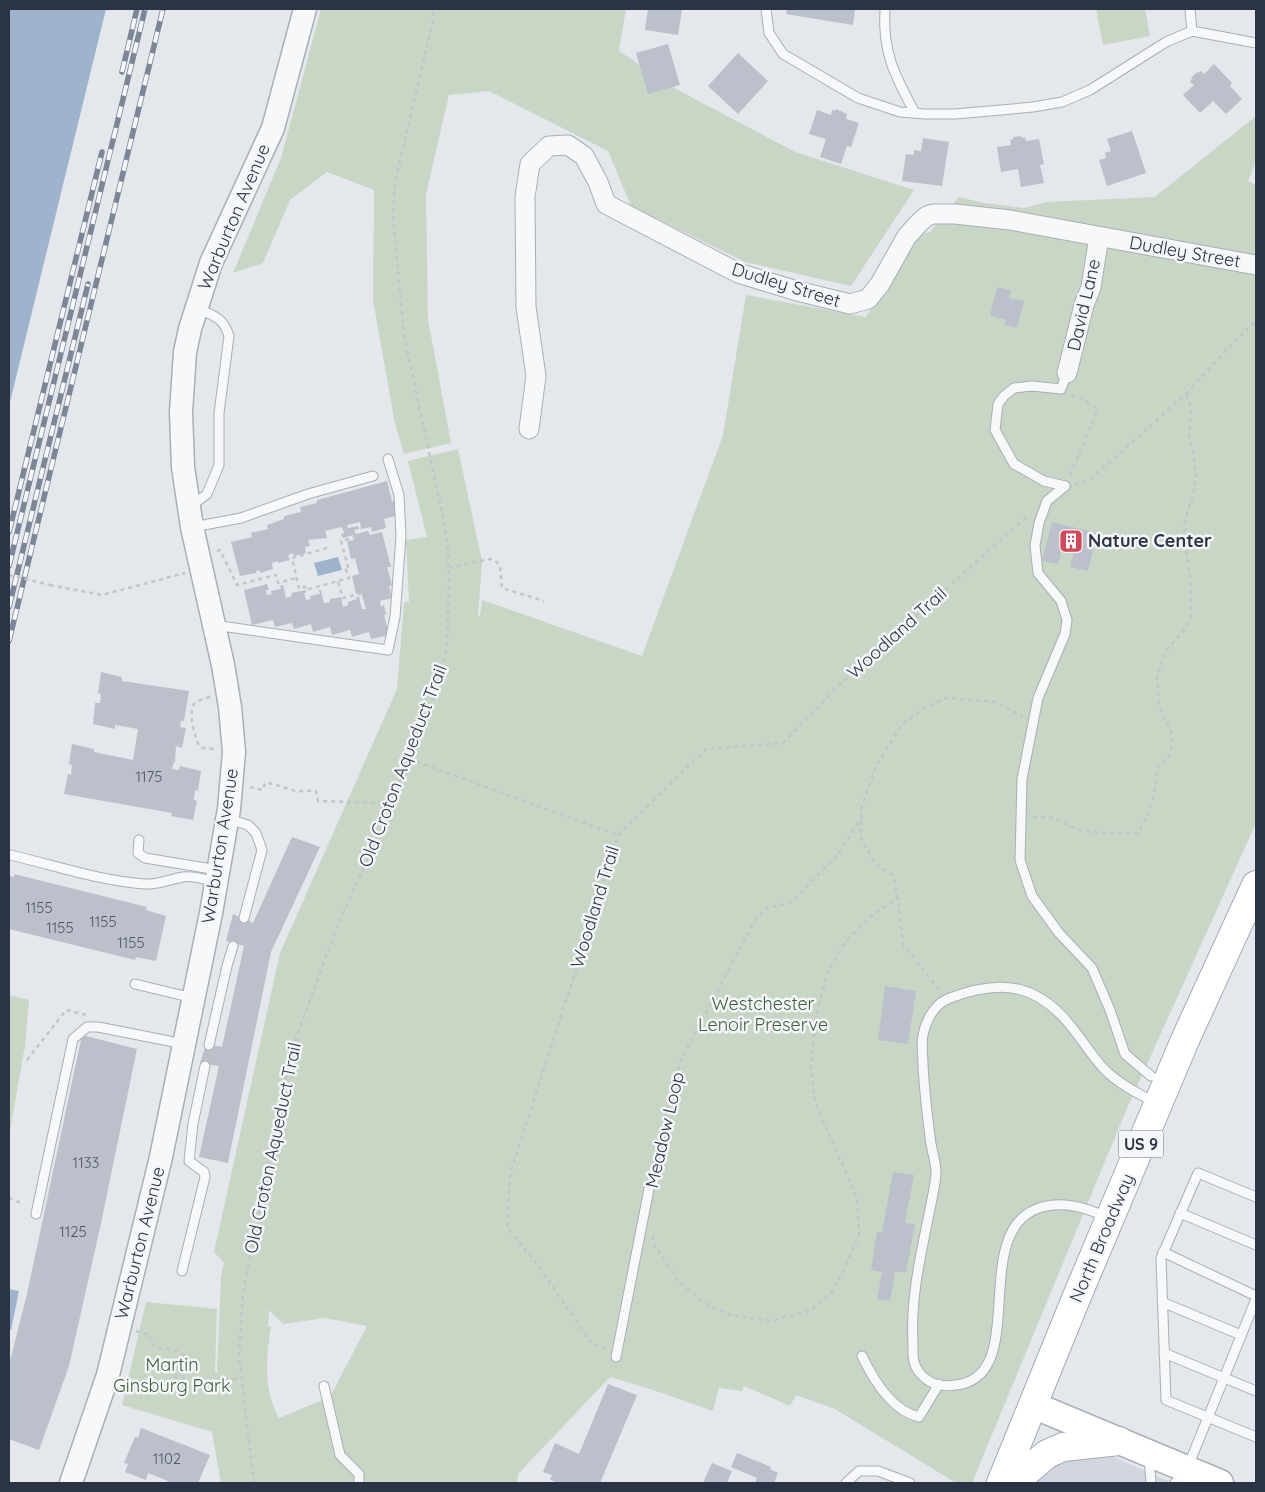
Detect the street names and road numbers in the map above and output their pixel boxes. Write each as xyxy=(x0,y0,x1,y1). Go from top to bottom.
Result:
street label: Warburton Avenue xyxy=(192,140,275,294)
street label: Dudley Street xyxy=(1128,230,1242,273)
street label: Dudley Street xyxy=(729,257,843,312)
street label: David Lane xyxy=(1062,257,1105,353)
street label: Woodland Trail xyxy=(842,582,951,683)
street label: Old Croton Aqueduct Trail xyxy=(353,661,452,870)
street label: Warburton Avenue xyxy=(196,767,243,925)
street label: Woodland Trail xyxy=(565,843,624,971)
street label: Old Croton Aqueduct Trail xyxy=(239,1040,306,1255)
street label: Meadow Loop xyxy=(640,1069,689,1190)
road number: US 9 xyxy=(1118,1130,1164,1158)
street label: Warburton Avenue xyxy=(109,1164,170,1322)
street label: North Broadway xyxy=(1064,1170,1139,1306)

